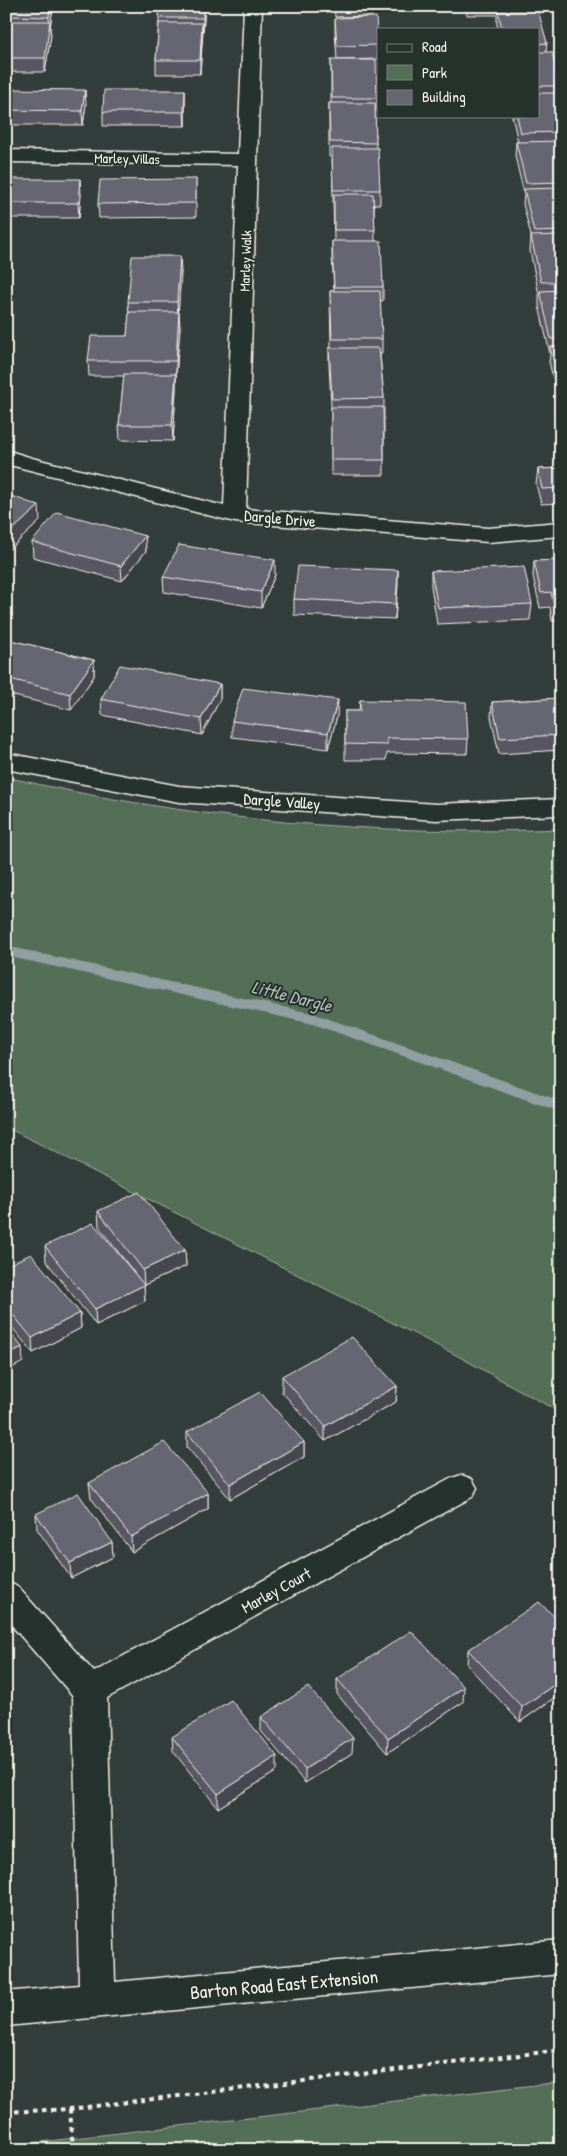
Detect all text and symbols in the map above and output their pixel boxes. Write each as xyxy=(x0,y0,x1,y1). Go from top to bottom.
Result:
legend xyxy=(377,28,540,118)
text: Road xyxy=(422,36,447,57)
text: Park xyxy=(422,62,447,83)
text: Building xyxy=(422,86,466,107)
street label: Marley Villas xyxy=(94,148,160,169)
street label: Marley Walk xyxy=(234,230,257,292)
street label: Dargle Drive xyxy=(243,504,317,532)
street label: Dargle Valley xyxy=(243,787,321,815)
water label: Little Dargle xyxy=(249,974,335,1018)
street label: Marley Court xyxy=(237,1562,315,1618)
street label: Barton Road East Extension xyxy=(189,1963,379,2005)

